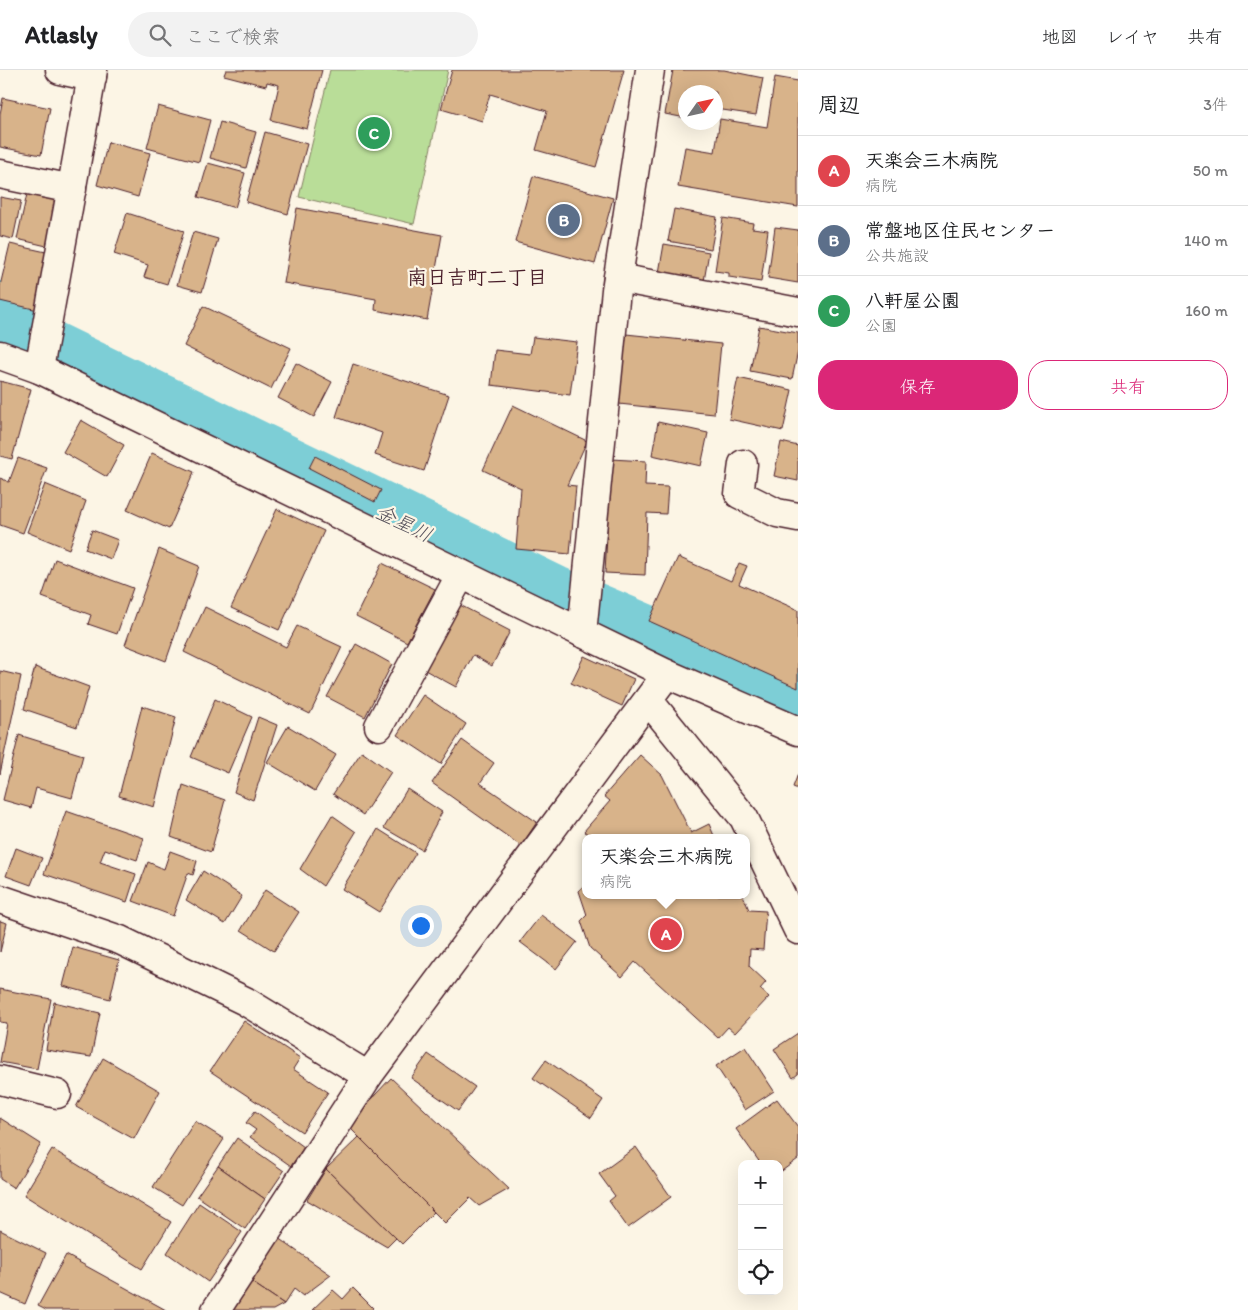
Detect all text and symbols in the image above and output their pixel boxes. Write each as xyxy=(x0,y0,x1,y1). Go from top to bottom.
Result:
search box xyxy=(128,12,478,57)
text: Atlasly xyxy=(25,20,98,49)
icon: search xyxy=(146,21,174,49)
text: ここで検索 xyxy=(186,25,281,48)
text: 地図 xyxy=(1042,26,1078,48)
text: レイヤ xyxy=(1106,26,1159,48)
text: 共有 xyxy=(1187,26,1223,48)
north arrow xyxy=(678,85,723,130)
text: 周辺 xyxy=(818,92,860,117)
text: 3件 xyxy=(1203,95,1228,114)
pin: C xyxy=(358,114,390,152)
text: 天楽会三木病院 xyxy=(865,149,998,172)
text: A xyxy=(829,161,839,180)
text: 50 m xyxy=(1193,161,1228,180)
text: 病院 xyxy=(865,176,897,195)
pin: B xyxy=(548,201,580,239)
text: 常盤地区住民センター xyxy=(865,219,1055,242)
text: B xyxy=(829,231,839,250)
text: 140 m xyxy=(1184,231,1228,250)
text: 公共施設 xyxy=(865,246,929,265)
district label: 南日吉町二丁目 xyxy=(407,265,547,289)
text: 八軒屋公園 xyxy=(865,289,960,312)
text: C xyxy=(829,301,839,320)
text: 160 m xyxy=(1185,301,1228,320)
text: 公園 xyxy=(865,316,897,335)
button: 保存 xyxy=(818,360,1018,410)
button: 共有 xyxy=(1028,360,1228,410)
water label: 金星川 xyxy=(372,499,436,547)
popup xyxy=(582,834,750,899)
text: 天楽会三木病院 xyxy=(599,845,733,868)
text: 病院 xyxy=(599,872,632,891)
your location xyxy=(408,913,434,939)
pin: A xyxy=(650,915,682,953)
map controls xyxy=(738,1160,783,1295)
button: + xyxy=(738,1160,783,1205)
button: − xyxy=(738,1205,783,1250)
button: locate xyxy=(738,1250,783,1295)

